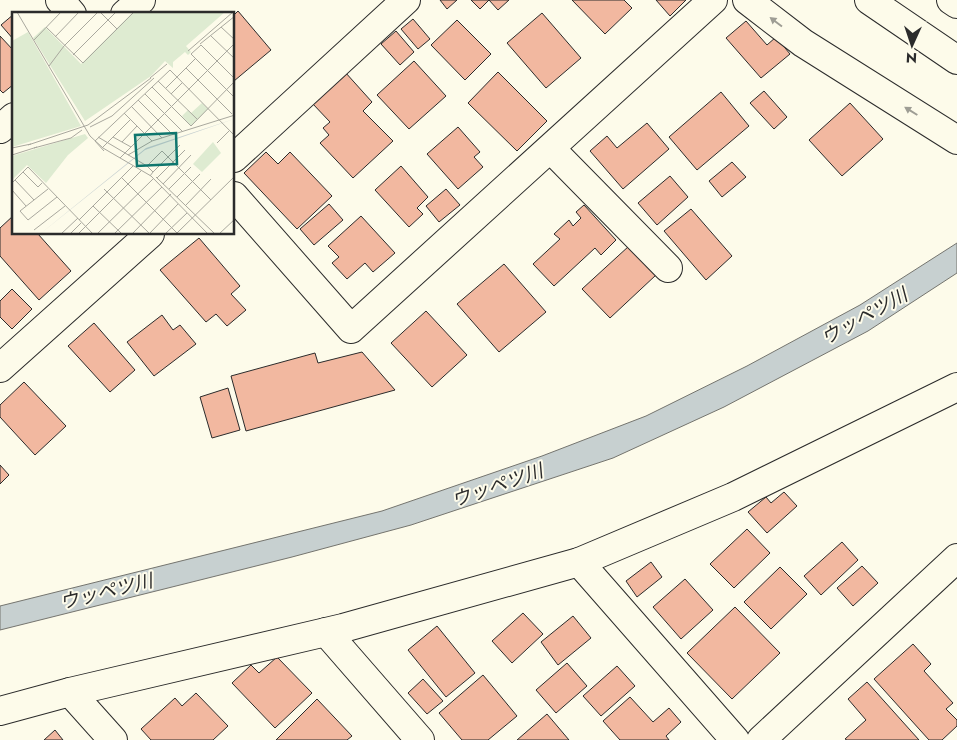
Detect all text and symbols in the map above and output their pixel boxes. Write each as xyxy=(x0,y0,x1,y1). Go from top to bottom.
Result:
inset map xyxy=(12,12,235,235)
one-way arrow xyxy=(769,17,783,27)
north arrow xyxy=(887,20,937,70)
text: N xyxy=(905,48,917,68)
one-way arrow xyxy=(905,106,918,116)
water label: ウッペツ川 xyxy=(816,281,914,351)
water label: ウッペツ川 xyxy=(448,457,548,514)
water label: ウッペツ川 xyxy=(57,566,157,616)

